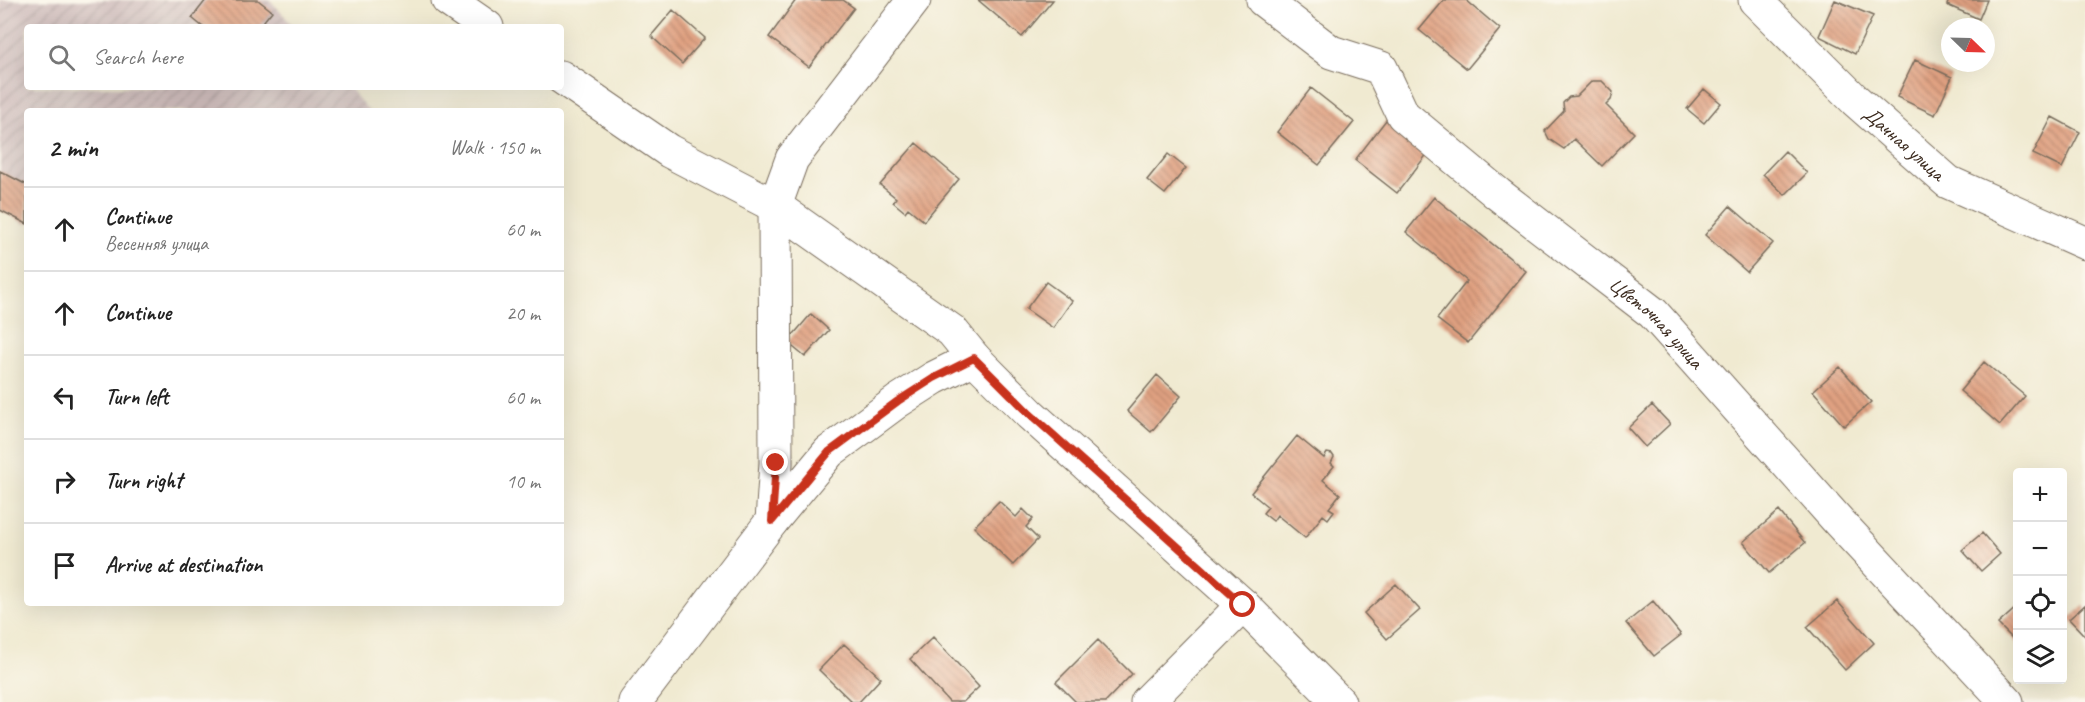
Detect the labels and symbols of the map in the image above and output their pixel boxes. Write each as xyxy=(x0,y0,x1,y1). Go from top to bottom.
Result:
north arrow xyxy=(1941,18,1995,72)
street label: Дачная улица xyxy=(1858,100,1952,188)
street label: Цветочная улица xyxy=(1604,271,1711,375)
route end xyxy=(762,449,788,475)
route start xyxy=(1229,591,1255,617)

